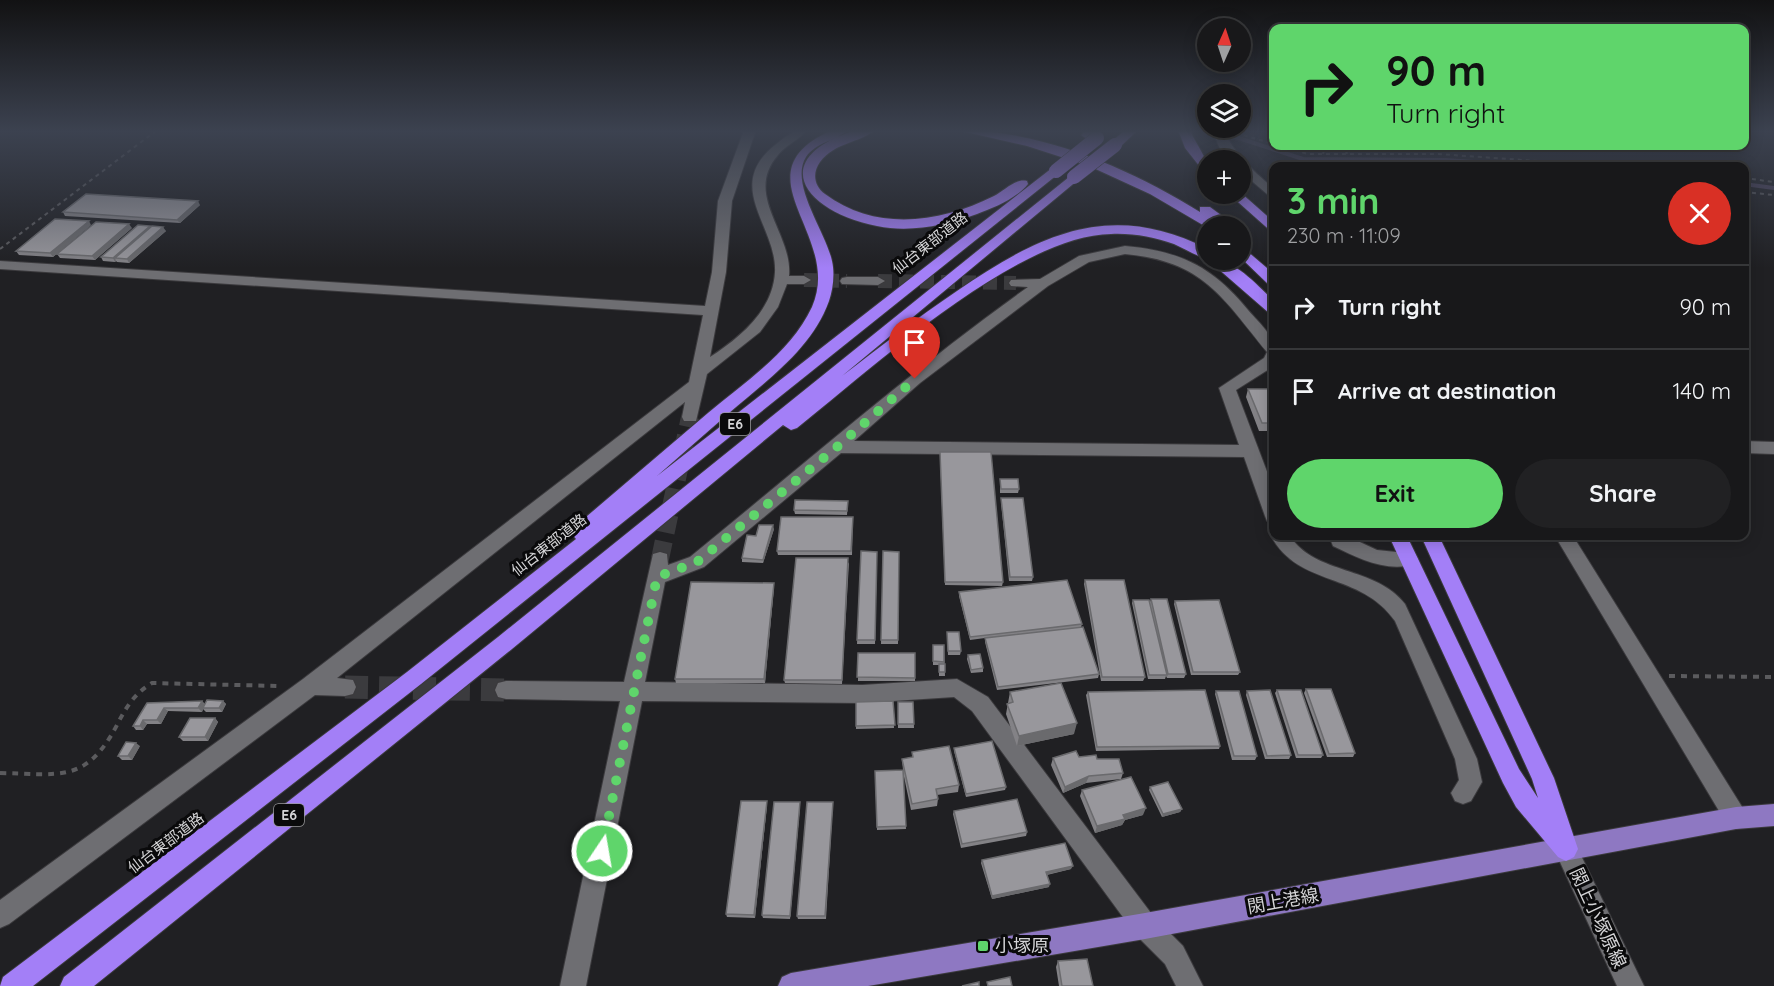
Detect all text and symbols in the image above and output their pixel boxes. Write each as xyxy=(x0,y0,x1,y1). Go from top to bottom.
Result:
north arrow xyxy=(1197,18,1251,72)
map controls xyxy=(1197,18,1251,270)
text: 90 m xyxy=(1386,44,1486,97)
icon: right xyxy=(1287,48,1365,126)
button: layers xyxy=(1197,84,1251,138)
text: Turn right xyxy=(1386,96,1505,130)
button: + xyxy=(1197,150,1251,204)
text: 3 min xyxy=(1287,178,1380,223)
button: close xyxy=(1668,182,1731,245)
street label: 仙台東部道路 xyxy=(888,207,971,278)
button: − xyxy=(1197,216,1251,270)
text: 230 m · 11:09 xyxy=(1287,223,1401,248)
icon: right xyxy=(1287,291,1320,324)
text: Turn right xyxy=(1338,293,1442,321)
text: 90 m xyxy=(1680,293,1731,321)
pin xyxy=(889,317,940,379)
icon: arrive xyxy=(898,326,931,359)
icon: arrive xyxy=(1287,375,1320,408)
text: Arrive at destination xyxy=(1338,377,1556,405)
text: 140 m xyxy=(1672,377,1731,405)
road number: E6 xyxy=(720,413,750,435)
button: Exit xyxy=(1287,459,1503,528)
button: Share xyxy=(1515,459,1731,528)
street label: 仙台東部道路 xyxy=(507,509,590,580)
road number: E6 xyxy=(274,804,304,826)
street label: 仙台東部道路 xyxy=(124,808,207,877)
position arrow xyxy=(570,819,634,883)
street label: 閖上小塚原線 xyxy=(1565,864,1632,972)
street label: 閖上港線 xyxy=(1245,883,1320,918)
place label: 小塚原 xyxy=(995,934,1049,957)
marker: 小塚原 xyxy=(976,939,990,953)

